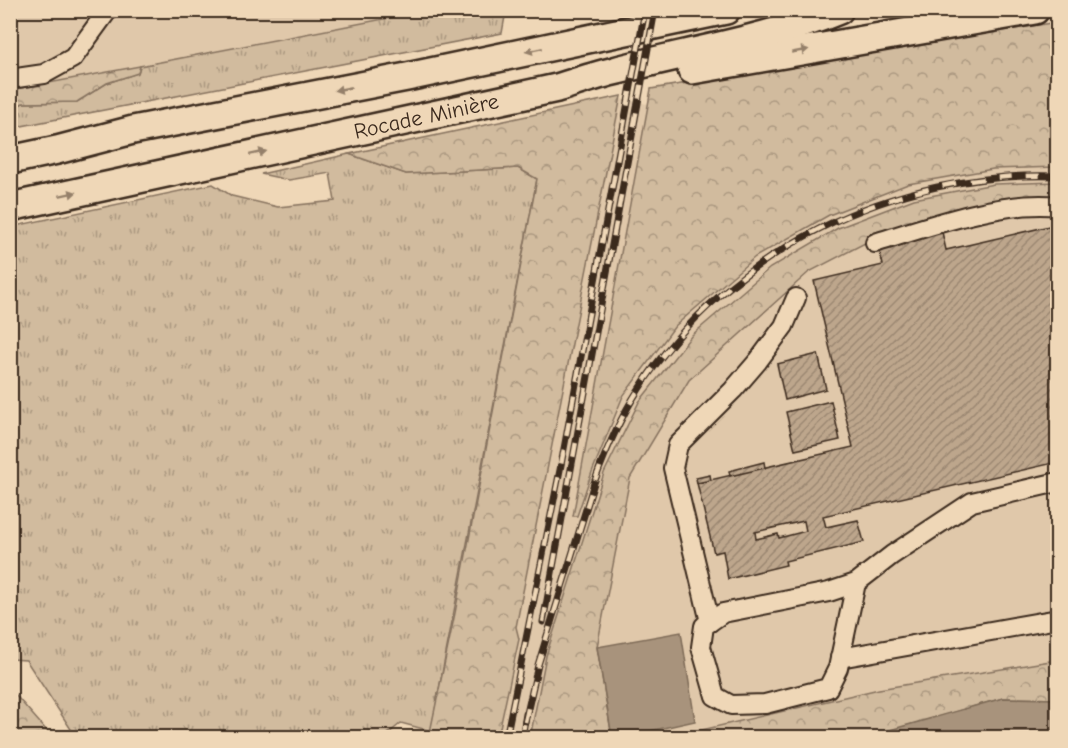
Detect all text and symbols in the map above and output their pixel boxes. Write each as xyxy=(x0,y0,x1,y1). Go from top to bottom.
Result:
one-way arrow xyxy=(524,46,543,56)
one-way arrow xyxy=(791,46,810,55)
one-way arrow xyxy=(333,85,352,94)
street label: Rocade Minière xyxy=(351,88,501,145)
one-way arrow xyxy=(249,148,268,157)
one-way arrow xyxy=(58,189,77,199)

